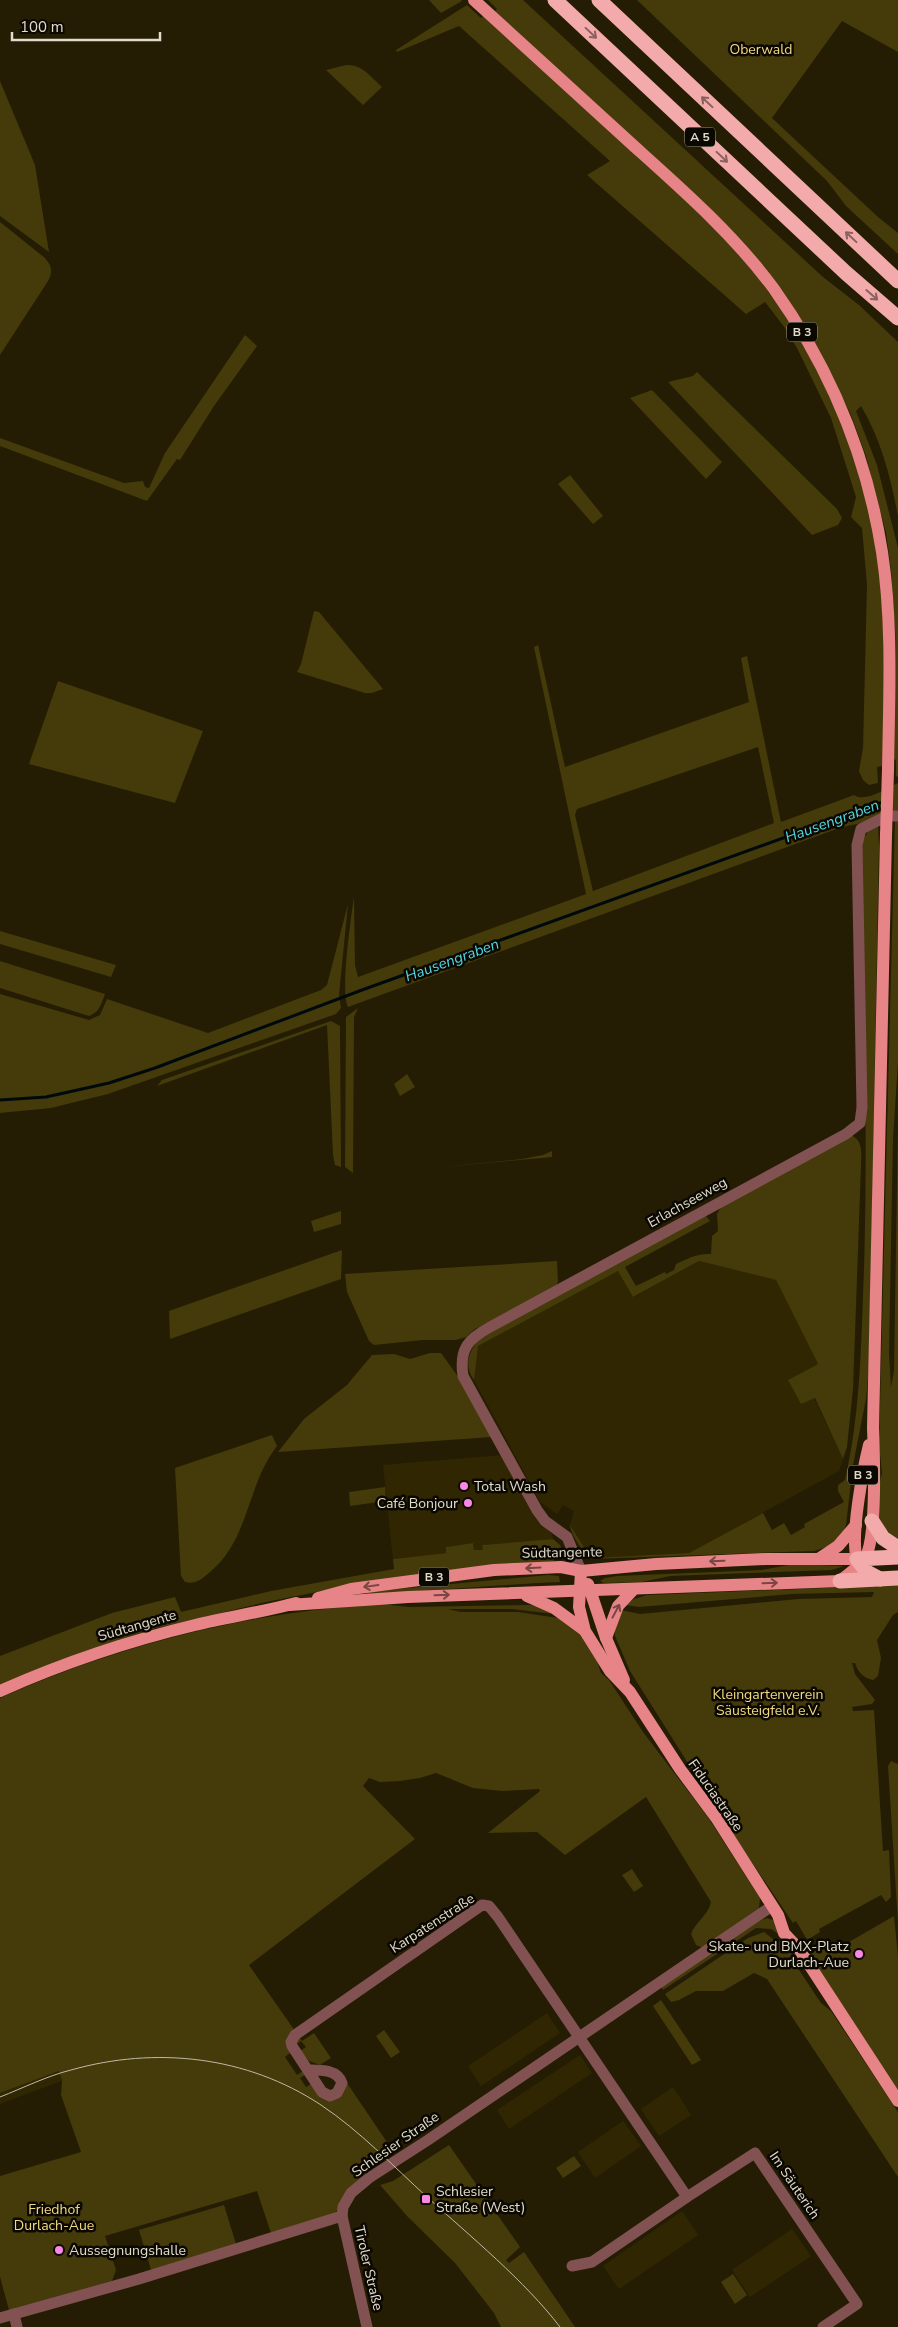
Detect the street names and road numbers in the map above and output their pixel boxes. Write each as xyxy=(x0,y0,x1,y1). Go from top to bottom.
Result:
road number: A 5 xyxy=(685,128,715,146)
road number: B 3 xyxy=(787,322,817,342)
street label: Erlachseeweg xyxy=(644,1173,730,1232)
road number: B 3 xyxy=(848,1466,878,1484)
street label: Südtangente xyxy=(521,1542,603,1563)
road number: B 3 xyxy=(419,1568,449,1586)
street label: Südtangente xyxy=(96,1605,179,1646)
street label: Fiduciastraße xyxy=(684,1755,747,1835)
street label: Karpatenstraße xyxy=(386,1889,478,1958)
street label: Schlesier Straße xyxy=(348,2107,443,2182)
street label: Im Säuterich xyxy=(765,2148,824,2223)
street label: Tiroler Straße xyxy=(350,2224,387,2312)

